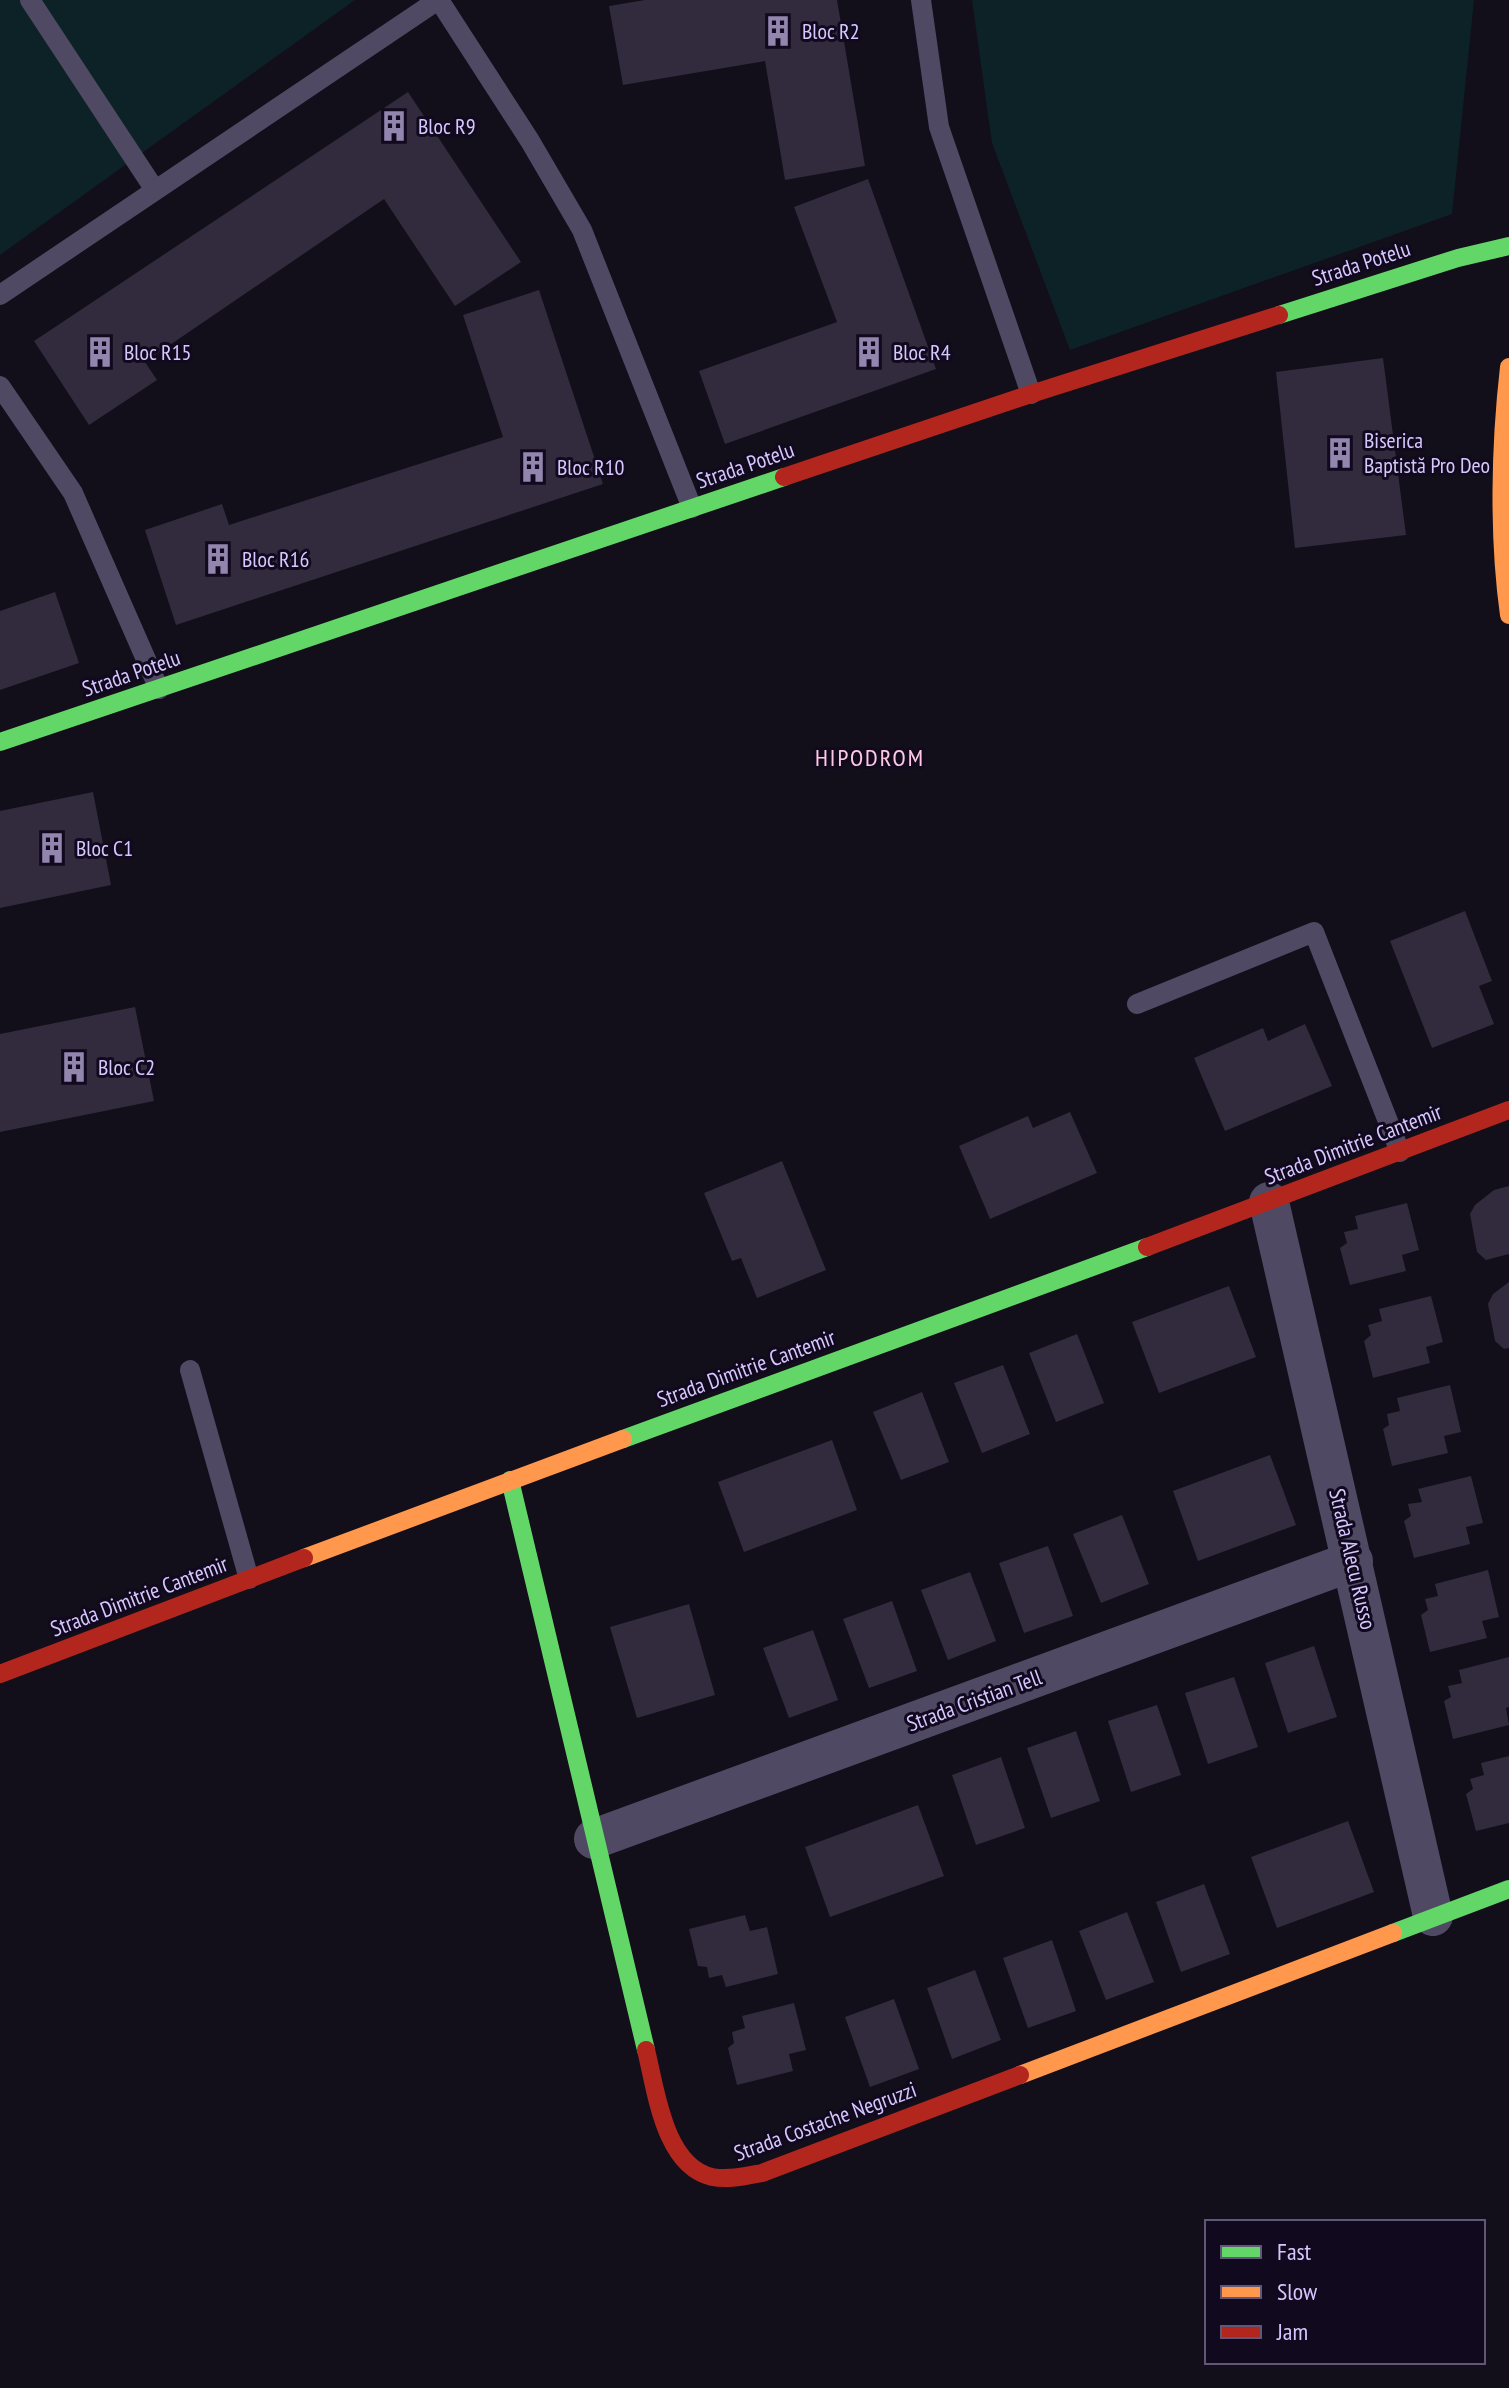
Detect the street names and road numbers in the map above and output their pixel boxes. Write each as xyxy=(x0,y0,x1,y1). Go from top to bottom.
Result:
street label: Strada Potelu xyxy=(1308,234,1414,292)
street label: Strada Potelu xyxy=(692,435,798,495)
street label: Strada Potelu xyxy=(78,643,184,703)
street label: Strada Dimitrie Cantemir xyxy=(1260,1097,1446,1191)
street label: Strada Dimitrie Cantemir xyxy=(653,1323,839,1413)
street label: Strada Alecu Russo xyxy=(1323,1486,1383,1632)
street label: Strada Dimitrie Cantemir xyxy=(46,1549,232,1643)
street label: Strada Cristian Tell xyxy=(903,1662,1046,1737)
street label: Strada Costache Negruzzi xyxy=(730,2075,920,2167)

